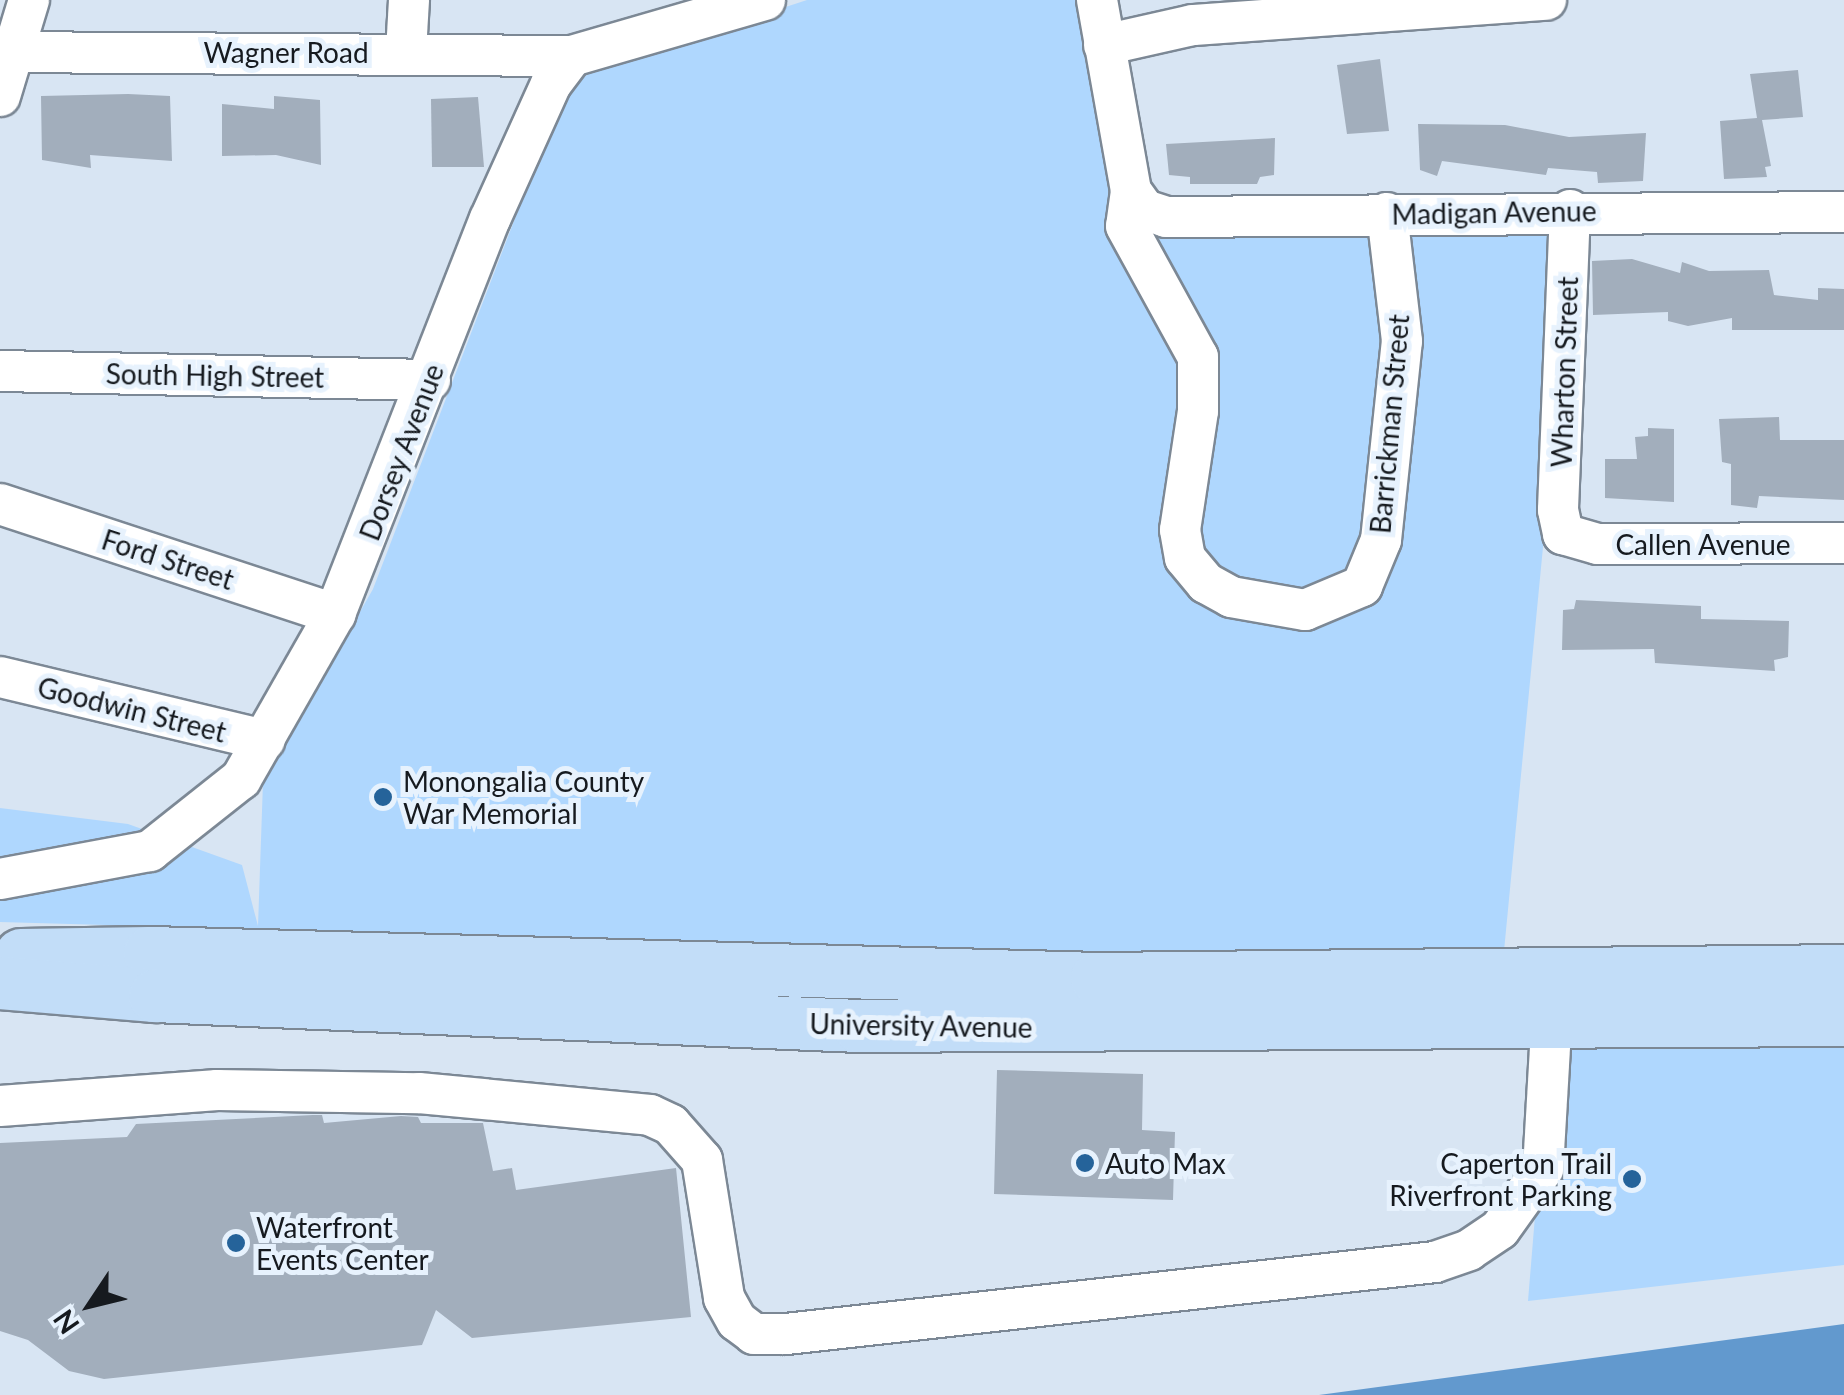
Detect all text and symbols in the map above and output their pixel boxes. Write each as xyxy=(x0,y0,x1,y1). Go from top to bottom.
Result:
street label: Wagner Road xyxy=(203,35,369,69)
street label: Madigan Avenue xyxy=(1391,193,1597,231)
street label: Wharton Street xyxy=(1544,276,1584,468)
street label: Barrickman Street xyxy=(1363,313,1415,535)
street label: South High Street xyxy=(106,356,324,394)
street label: Dorsey Avenue xyxy=(352,358,450,546)
street label: Ford Street xyxy=(98,522,238,596)
street label: Callen Avenue xyxy=(1615,527,1791,561)
street label: Goodwin Street xyxy=(34,669,230,749)
place label: Monongalia County War Memorial xyxy=(403,764,644,830)
marker: Monongalia County War Memorial xyxy=(372,786,394,808)
street label: University Avenue xyxy=(808,1006,1034,1044)
place label: Auto Max xyxy=(1105,1146,1226,1180)
place label: Caperton Trail Riverfront Parking xyxy=(1389,1146,1612,1212)
marker: Auto Max xyxy=(1074,1152,1096,1174)
marker: Caperton Trail Riverfront Parking xyxy=(1621,1168,1643,1190)
place label: Waterfront Events Center xyxy=(256,1210,429,1276)
marker: Waterfront Events Center xyxy=(225,1232,247,1254)
north arrow xyxy=(40,1255,140,1355)
text: N xyxy=(45,1304,86,1341)

